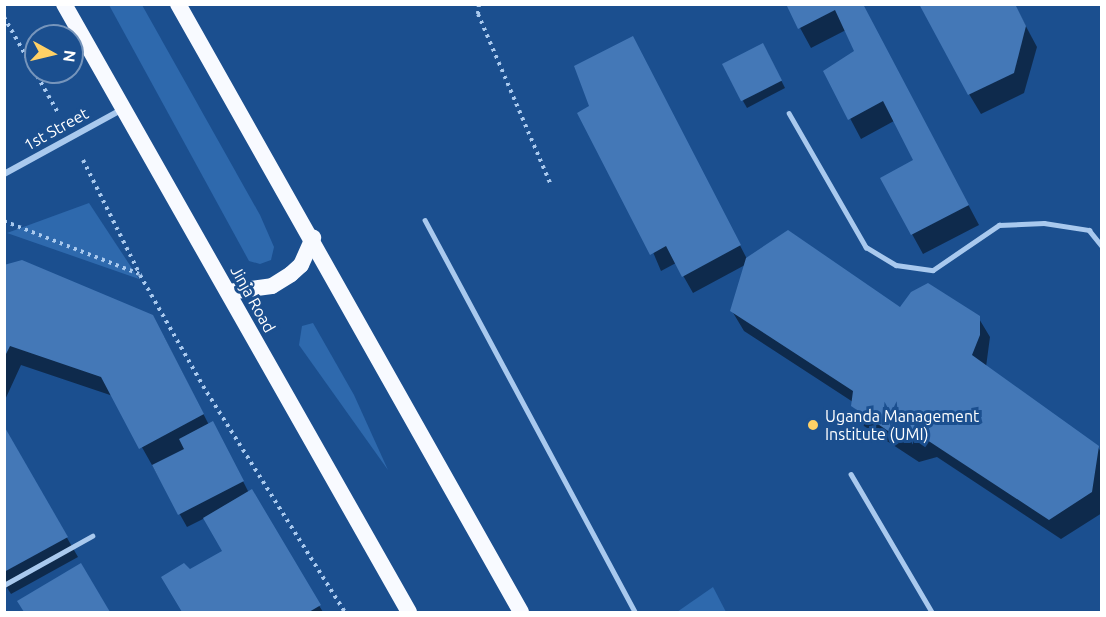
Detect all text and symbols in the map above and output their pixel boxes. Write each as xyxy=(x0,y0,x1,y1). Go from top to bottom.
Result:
north arrow xyxy=(24,24,84,84)
text: N xyxy=(60,49,80,63)
street label: 1st Street xyxy=(20,103,92,155)
street label: Jinja Road xyxy=(227,262,279,336)
place label: Uganda Management Institute (UMI) xyxy=(825,406,979,444)
marker: Uganda Management Institute (UMI) xyxy=(806,418,820,432)

